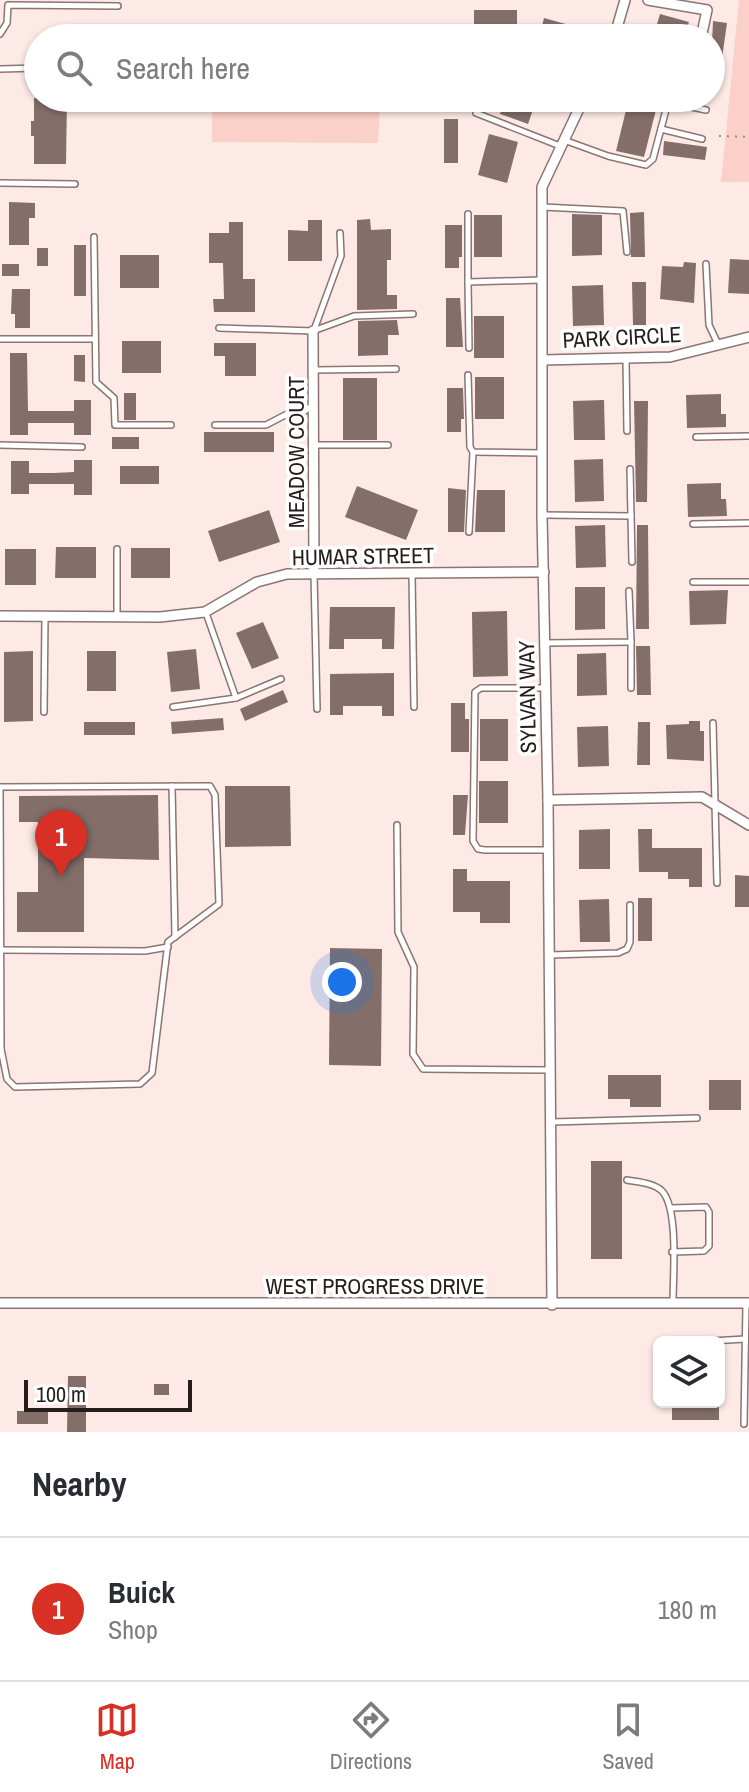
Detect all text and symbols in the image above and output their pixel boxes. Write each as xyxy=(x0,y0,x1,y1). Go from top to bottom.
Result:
search box xyxy=(24,24,725,112)
icon: search xyxy=(52,46,96,90)
text: Search here xyxy=(116,48,250,88)
street label: PARK CIRCLE xyxy=(562,319,682,355)
street label: MEADOW COURT xyxy=(281,376,311,528)
street label: HUMAR STREET xyxy=(292,540,434,572)
street label: SYLVAN WAY xyxy=(511,640,543,754)
pin: 1 xyxy=(35,810,87,876)
your location xyxy=(322,962,362,1002)
street label: WEST PROGRESS DRIVE xyxy=(265,1271,485,1301)
map controls xyxy=(653,1336,725,1408)
button: layers xyxy=(653,1336,725,1408)
scale bar xyxy=(24,1376,192,1412)
text: 100 m xyxy=(36,1379,86,1409)
text: Nearby xyxy=(32,1461,127,1507)
text: Buick xyxy=(108,1572,175,1612)
text: 1 xyxy=(52,1592,64,1627)
text: 180 m xyxy=(658,1592,717,1627)
text: Shop xyxy=(108,1612,158,1647)
tab: Map xyxy=(95,1698,139,1776)
tab: Directions xyxy=(330,1698,412,1776)
tab: Saved xyxy=(603,1698,654,1776)

